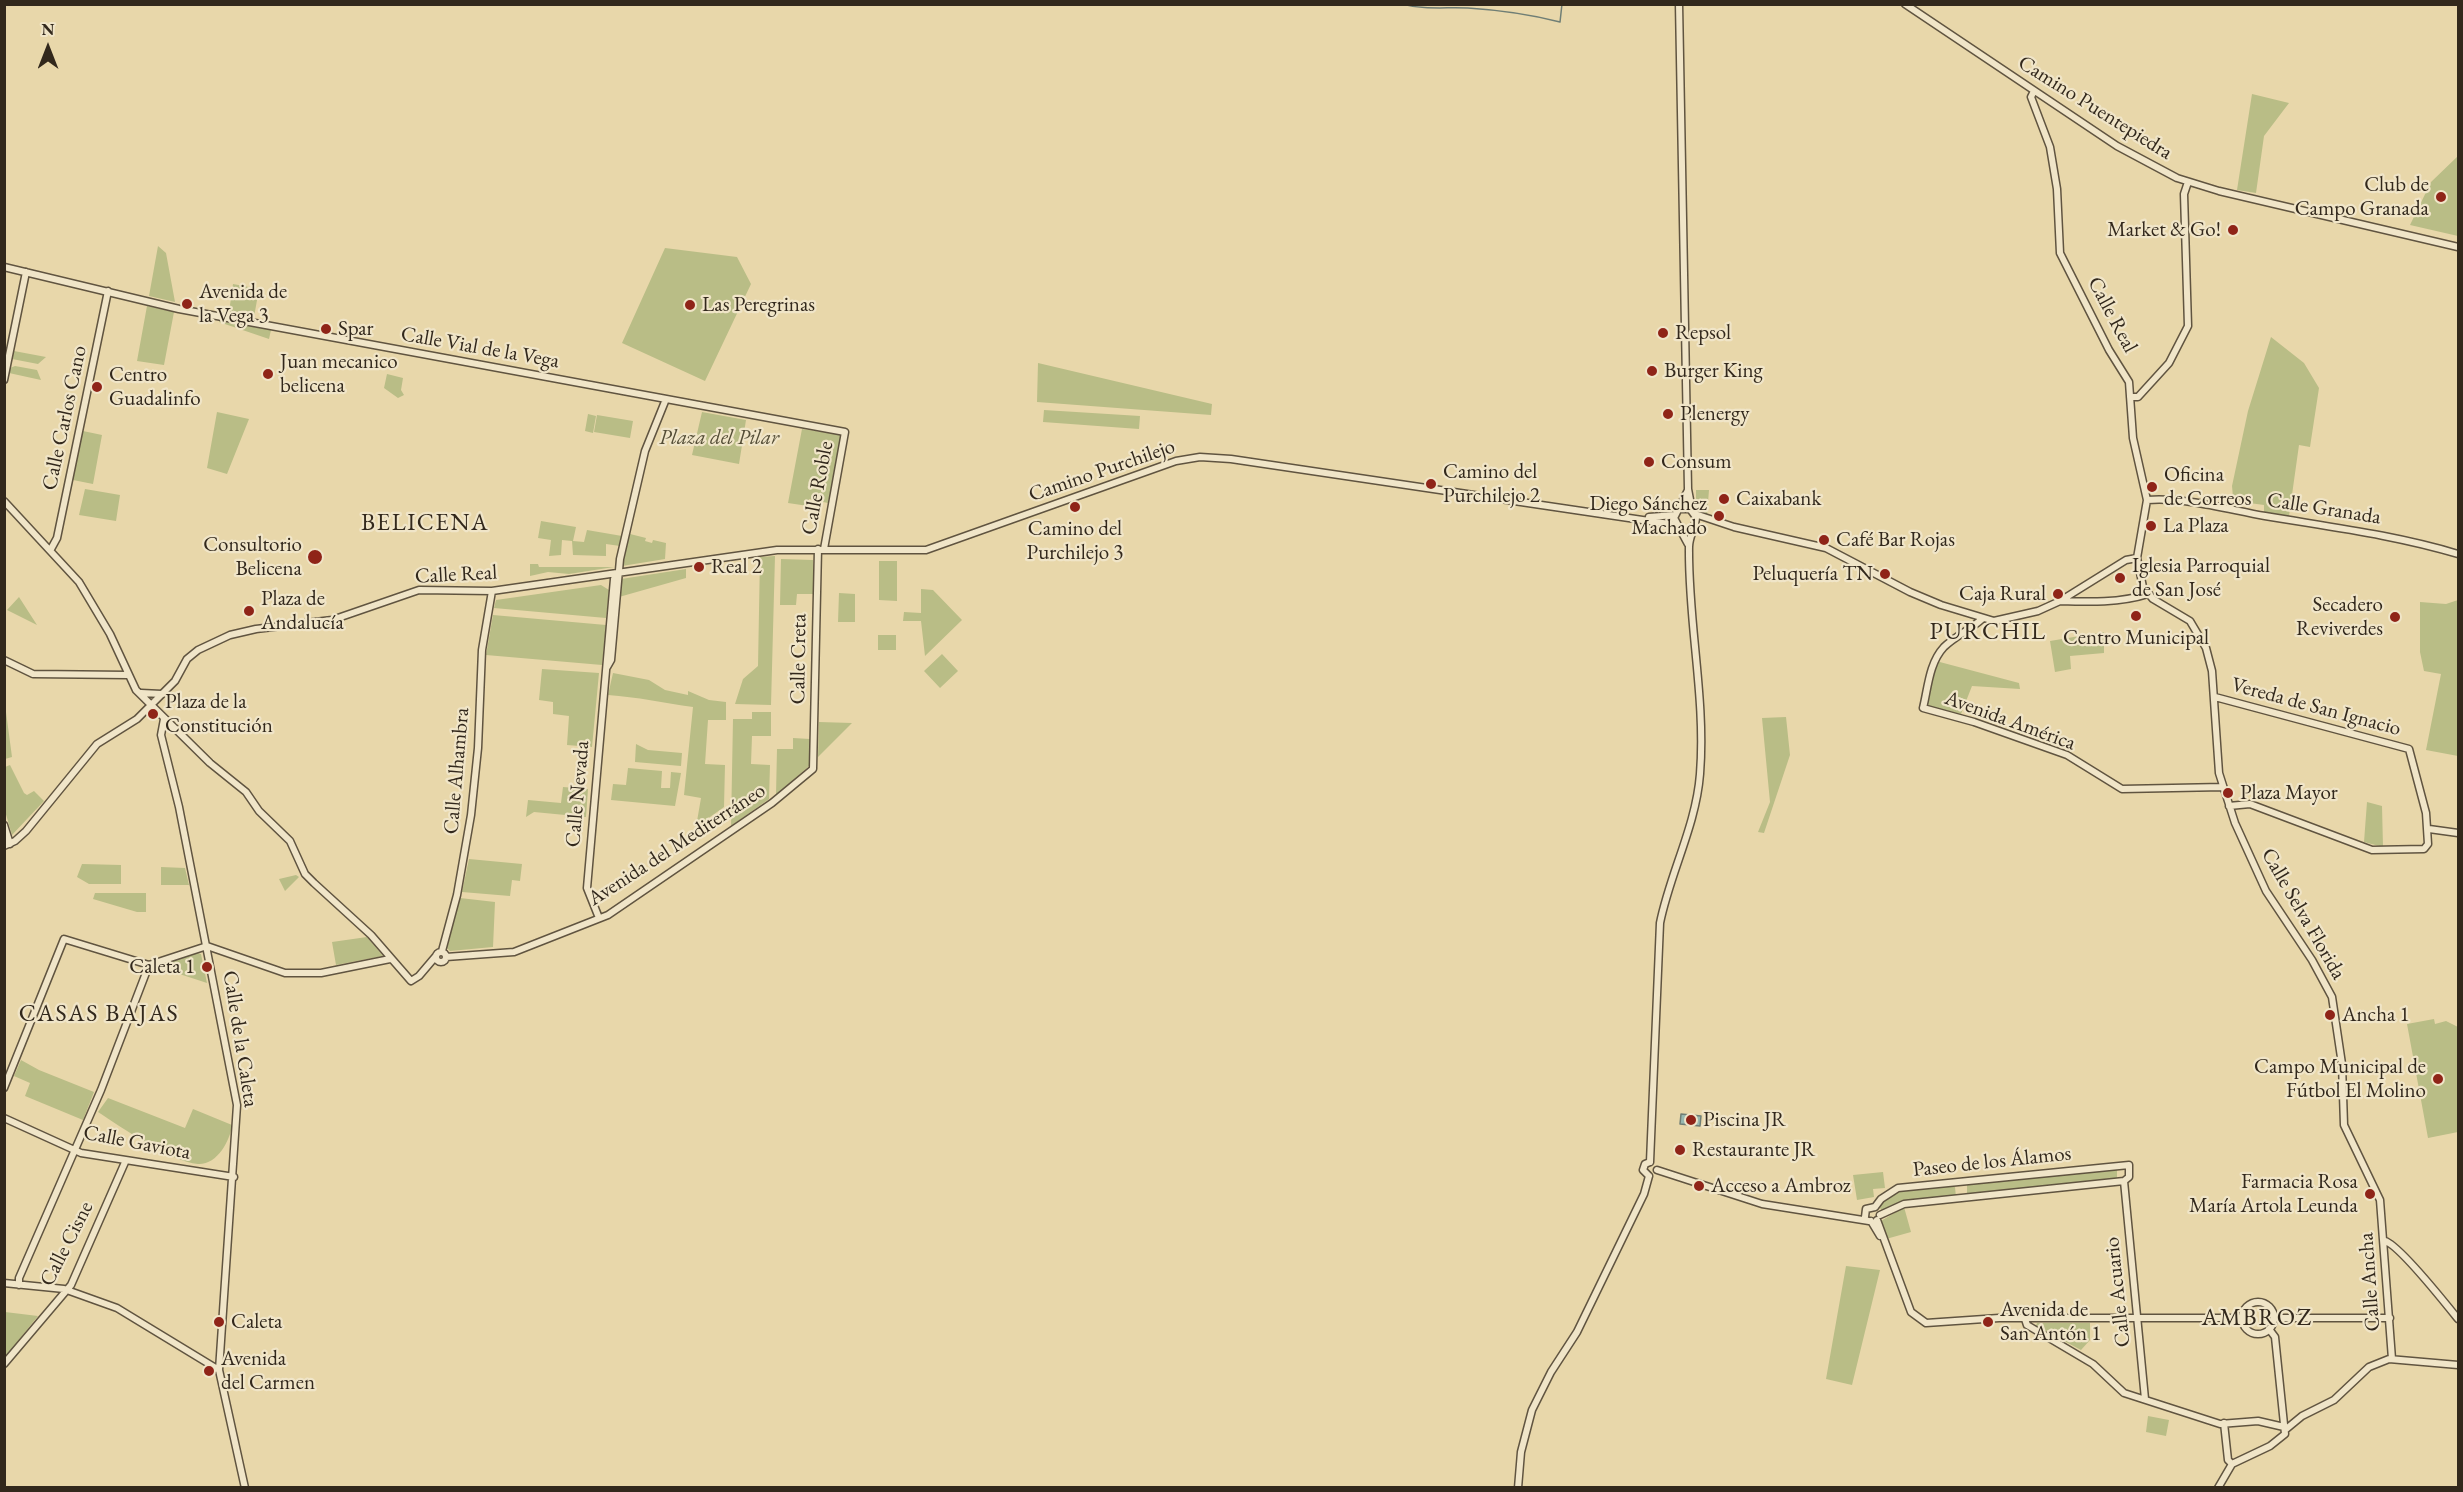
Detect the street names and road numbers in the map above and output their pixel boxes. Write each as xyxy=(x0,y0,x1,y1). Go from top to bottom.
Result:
street label: Camino Puentepiedra xyxy=(2013,50,2177,166)
street label: Calle Real xyxy=(2082,273,2142,357)
street label: Calle Vial de la Vega xyxy=(399,322,561,374)
street label: Calle Carlos Cano xyxy=(37,343,93,493)
street label: Camino Purchilejo xyxy=(1026,434,1178,508)
street label: Calle Roble xyxy=(797,439,839,537)
street label: Calle Granada xyxy=(2265,488,2383,530)
street label: Calle Real xyxy=(414,560,498,590)
street label: Calle Creta xyxy=(786,613,812,705)
street label: Vereda de San Ignacio xyxy=(2228,672,2404,742)
street label: Avenida América xyxy=(1941,686,2079,756)
street label: Calle Alhambra xyxy=(439,707,475,835)
street label: Calle Nevada xyxy=(561,740,595,848)
street label: Avenida del Mediterráneo xyxy=(584,778,770,912)
street label: Calle Selva Florida xyxy=(2255,844,2351,984)
street label: Calle de la Caleta xyxy=(217,969,263,1109)
street label: Calle Gaviota xyxy=(81,1120,193,1166)
street label: Paseo de los Álamos xyxy=(1912,1141,2072,1183)
street label: Calle Cisne xyxy=(35,1197,99,1291)
street label: Calle Ancha xyxy=(2354,1232,2386,1332)
street label: Calle Acuario xyxy=(2100,1236,2136,1348)

